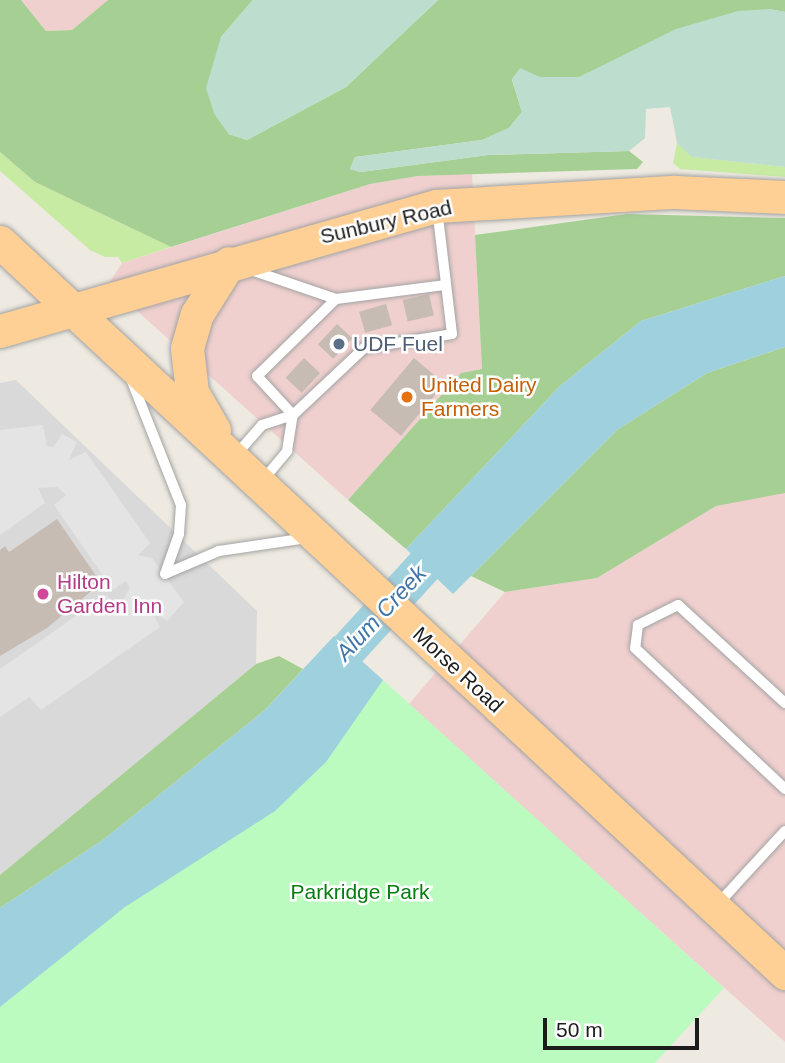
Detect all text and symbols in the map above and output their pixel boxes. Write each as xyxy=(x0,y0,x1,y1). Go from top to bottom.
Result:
street label: Sunbury Road xyxy=(318,195,454,249)
place label: UDF Fuel xyxy=(353,331,443,357)
marker: UDF Fuel xyxy=(331,336,347,352)
place label: United Dairy Farmers xyxy=(421,372,537,422)
marker: United Dairy Farmers xyxy=(399,389,415,405)
water label: Alum Creek xyxy=(330,560,432,666)
place label: Hilton Garden Inn xyxy=(57,569,162,619)
marker: Hilton Garden Inn xyxy=(35,586,51,602)
street label: Morse Road xyxy=(408,622,508,718)
park label: Parkridge Park xyxy=(291,879,429,905)
scale bar xyxy=(547,1004,703,1048)
text: 50 m xyxy=(556,1018,603,1041)

